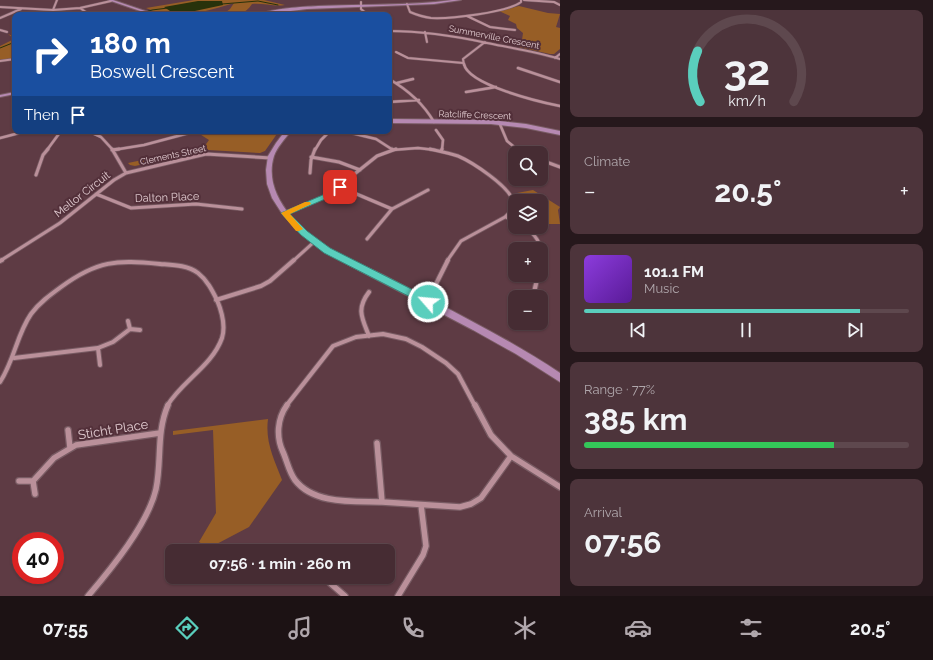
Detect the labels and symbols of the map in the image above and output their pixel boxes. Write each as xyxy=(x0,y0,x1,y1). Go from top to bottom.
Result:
street label: Summerville Crescent xyxy=(448,23,540,51)
street label: Ratcliffe Crescent xyxy=(438,109,512,121)
street label: Clements Street xyxy=(139,143,207,167)
street label: Mellor Circuit xyxy=(52,168,113,220)
pin xyxy=(323,170,357,204)
street label: Dalton Place xyxy=(135,190,200,205)
position arrow xyxy=(407,281,449,323)
street label: Sticht Place xyxy=(77,416,150,442)
speed limit sign: 40 xyxy=(12,532,64,584)

